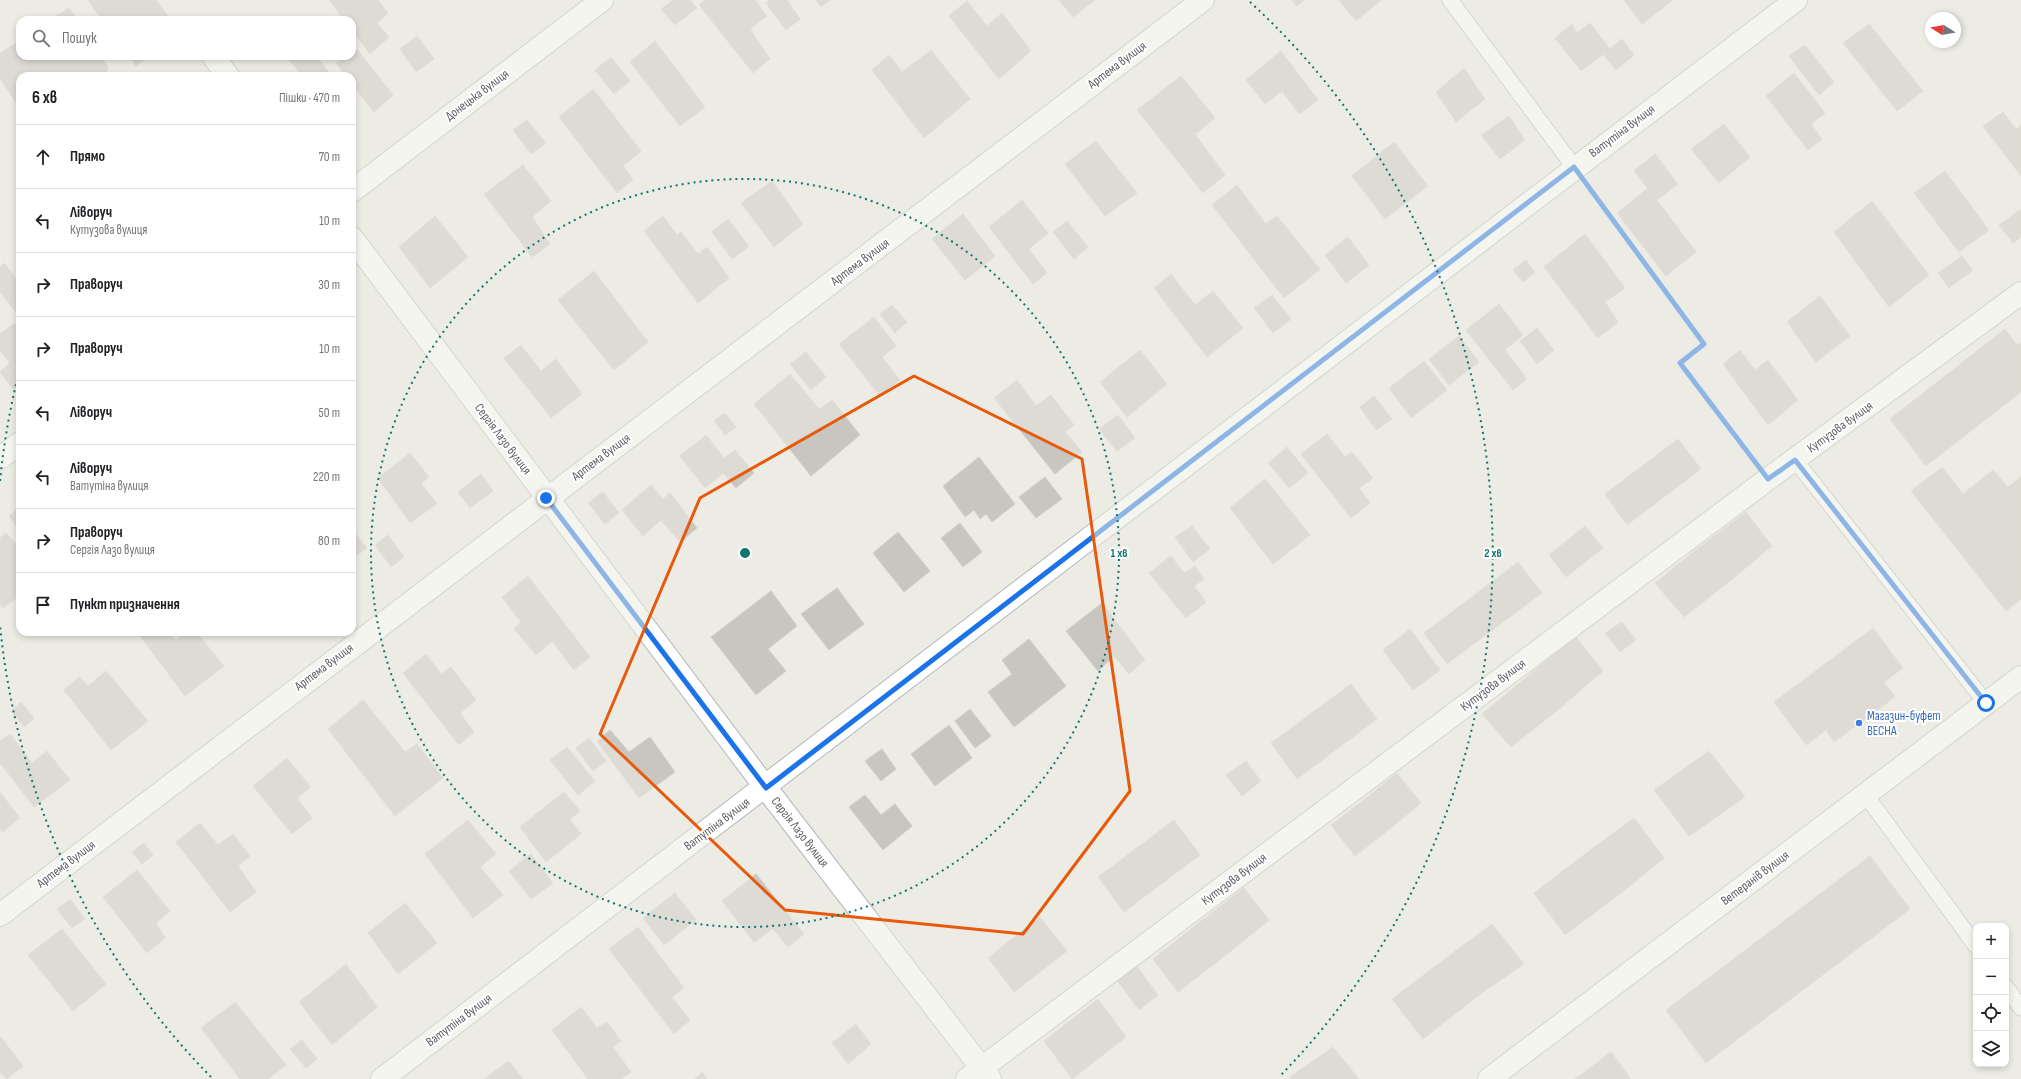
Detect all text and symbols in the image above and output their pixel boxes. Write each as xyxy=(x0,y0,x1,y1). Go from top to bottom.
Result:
north arrow xyxy=(1925,12,1961,48)
search box xyxy=(16,16,356,60)
icon: search xyxy=(30,27,52,49)
text: Пошук xyxy=(62,29,97,48)
street label: Артема вулиця xyxy=(1084,38,1149,93)
street label: Донецька вулиця xyxy=(442,66,512,124)
text: 6 хв xyxy=(32,88,57,108)
text: Пішки · 470 m xyxy=(279,90,340,106)
street label: Ватутіна вулиця xyxy=(1586,101,1658,161)
icon: ahead xyxy=(32,146,54,168)
text: Прямо xyxy=(70,147,105,166)
text: 70 m xyxy=(319,149,340,165)
text: Ліворуч xyxy=(70,203,112,222)
icon: left xyxy=(32,210,54,232)
text: 10 m xyxy=(319,213,340,229)
text: Кутузова вулиця xyxy=(70,222,147,238)
street label: Артема вулиця xyxy=(827,235,892,290)
icon: right xyxy=(32,274,54,296)
text: Праворуч xyxy=(70,275,123,294)
text: 30 m xyxy=(318,277,340,293)
icon: right xyxy=(32,338,54,360)
text: Праворуч xyxy=(70,339,123,358)
text: 10 m xyxy=(319,341,340,357)
street label: Кутузова вулиця xyxy=(1804,398,1876,456)
street label: Сергія Лазо вулиця xyxy=(471,400,535,478)
icon: left xyxy=(32,402,54,424)
text: Ліворуч xyxy=(70,403,112,422)
text: 50 m xyxy=(319,405,340,421)
street label: Артема вулиця xyxy=(568,430,633,485)
text: Ліворуч xyxy=(70,459,112,478)
icon: left xyxy=(32,466,54,488)
text: 220 m xyxy=(313,469,340,485)
text: Ватутіна вулиця xyxy=(70,478,148,494)
route end xyxy=(537,489,555,507)
text: Праворуч xyxy=(70,523,123,542)
icon: right xyxy=(32,530,54,552)
text: 80 m xyxy=(318,533,340,549)
text: Сергія Лазо вулиця xyxy=(70,542,155,558)
centre of rings xyxy=(738,546,752,560)
text: 1 хв xyxy=(1111,546,1127,561)
text: 2 хв xyxy=(1484,546,1502,561)
icon: arrive xyxy=(32,594,54,616)
text: Пункт призначення xyxy=(70,595,180,614)
street label: Артема вулиця xyxy=(291,640,356,695)
street label: Кутузова вулиця xyxy=(1457,655,1529,715)
route start xyxy=(1977,694,1995,712)
place label: Магазин-буфет ВЕСНА xyxy=(1867,708,1941,739)
marker: Магазин-буфет ВЕСНА xyxy=(1854,718,1864,728)
street label: Ватутіна вулиця xyxy=(681,794,753,854)
street label: Сергія Лазо вулиця xyxy=(768,794,832,870)
street label: Артема вулиця xyxy=(33,837,98,892)
street label: Ветеранів вулиця xyxy=(1718,847,1792,909)
street label: Кутузова вулиця xyxy=(1198,849,1270,909)
map controls xyxy=(1973,923,2009,1067)
button: + xyxy=(1973,923,2009,959)
button: − xyxy=(1973,959,2009,995)
street label: Ватутіна вулиця xyxy=(423,990,495,1050)
button: locate xyxy=(1973,995,2009,1031)
button: layers xyxy=(1973,1031,2009,1067)

